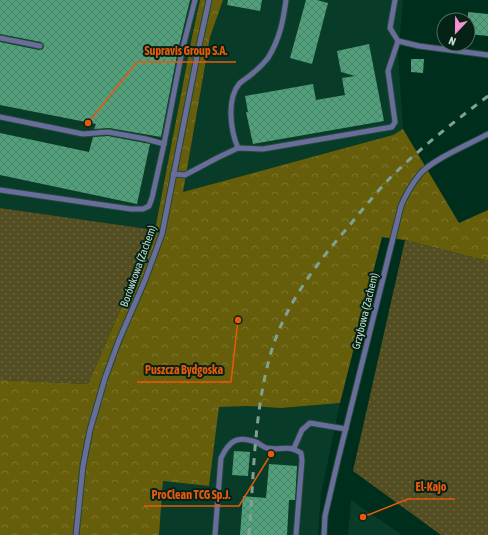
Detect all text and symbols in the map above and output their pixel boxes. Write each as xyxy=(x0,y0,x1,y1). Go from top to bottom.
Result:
north arrow xyxy=(436,12,476,52)
text: N xyxy=(447,34,458,48)
callout: Supravis Group S.A. xyxy=(137,38,236,62)
text: Supravis Group S.A. xyxy=(145,44,227,58)
street label: Borówkowa (Zachem) xyxy=(118,223,158,308)
street label: Grzybowa (Zachem) xyxy=(350,271,380,351)
callout: Puszcza Bydgoska xyxy=(137,358,231,382)
text: Puszcza Bydgoska xyxy=(145,363,223,377)
callout: El-Kajo xyxy=(408,475,455,499)
text: El-Kajo xyxy=(416,480,447,494)
callout: ProClean TCG Sp.J. xyxy=(144,482,239,506)
text: ProClean TCG Sp.J. xyxy=(152,488,230,502)

